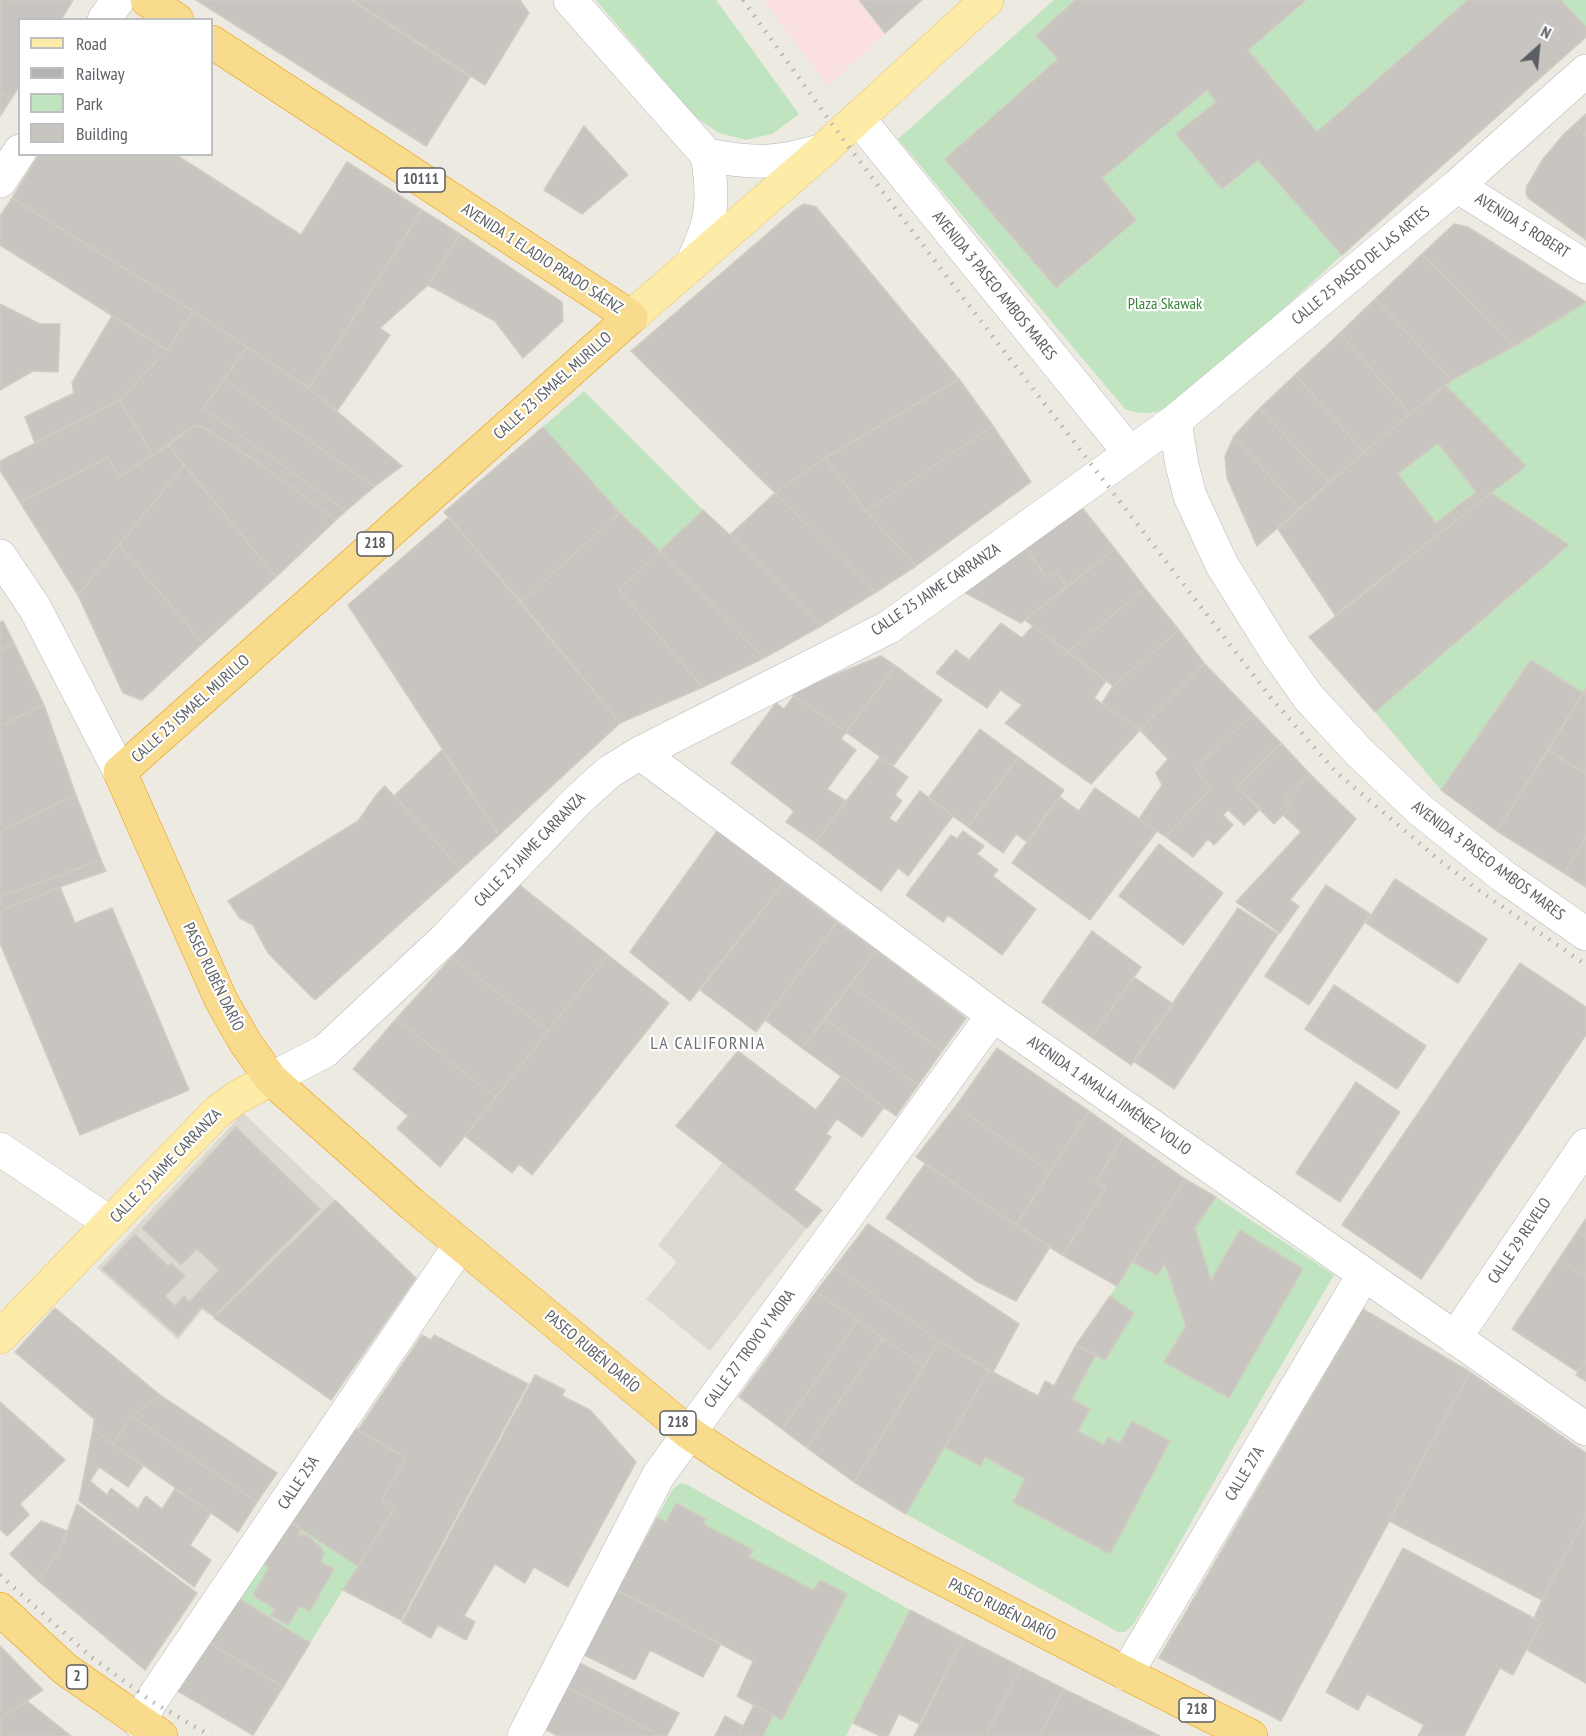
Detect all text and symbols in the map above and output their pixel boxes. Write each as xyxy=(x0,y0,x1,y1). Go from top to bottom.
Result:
legend xyxy=(18,18,213,156)
north arrow xyxy=(1508,18,1568,78)
text: N xyxy=(1538,21,1555,43)
text: Road xyxy=(76,32,107,55)
text: Railway xyxy=(76,62,125,85)
text: Park xyxy=(76,92,103,115)
text: Building xyxy=(76,122,128,145)
road number: 10111 xyxy=(397,168,445,192)
street label: AVENIDA 5 ROBERT xyxy=(1471,189,1573,263)
street label: AVENIDA 1 ELADIO PRADO SÁENZ xyxy=(458,200,626,318)
street label: CALLE 25 PASEO DE LAS ARTES xyxy=(1288,203,1434,329)
street label: AVENIDA 3 PASEO AMBOS MARES xyxy=(928,208,1060,364)
park label: Plaza Skawak xyxy=(1128,294,1202,314)
street label: CALLE 23 ISMAEL MURILLO xyxy=(490,328,616,444)
road number: 218 xyxy=(357,532,393,556)
street label: CALLE 25 JAIME CARRANZA xyxy=(868,540,1004,640)
street label: CALLE 23 ISMAEL MURILLO xyxy=(128,651,254,767)
street label: CALLE 25 JAIME CARRANZA xyxy=(471,789,589,911)
street label: AVENIDA 3 PASEO AMBOS MARES xyxy=(1408,797,1568,925)
street label: PASEO RUBÉN DARÍO xyxy=(178,920,248,1034)
street label: AVENIDA 1 AMALIA JIMÉNEZ VOLIO xyxy=(1023,1032,1195,1160)
district label: LA CALIFORNIA xyxy=(650,1033,766,1055)
street label: CALLE 25 JAIME CARRANZA xyxy=(107,1105,225,1227)
street label: CALLE 29 REVELO xyxy=(1484,1195,1556,1287)
street label: CALLE 27 TROYO Y MORA xyxy=(701,1286,799,1412)
street label: PASEO RUBÉN DARÍO xyxy=(541,1307,643,1397)
road number: 218 xyxy=(660,1411,696,1435)
street label: CALLE 27A xyxy=(1221,1443,1269,1505)
street label: CALLE 25A xyxy=(274,1453,324,1513)
street label: PASEO RUBÉN DARÍO xyxy=(945,1575,1059,1645)
road number: 2 xyxy=(66,1665,88,1689)
road number: 218 xyxy=(1179,1698,1215,1722)

